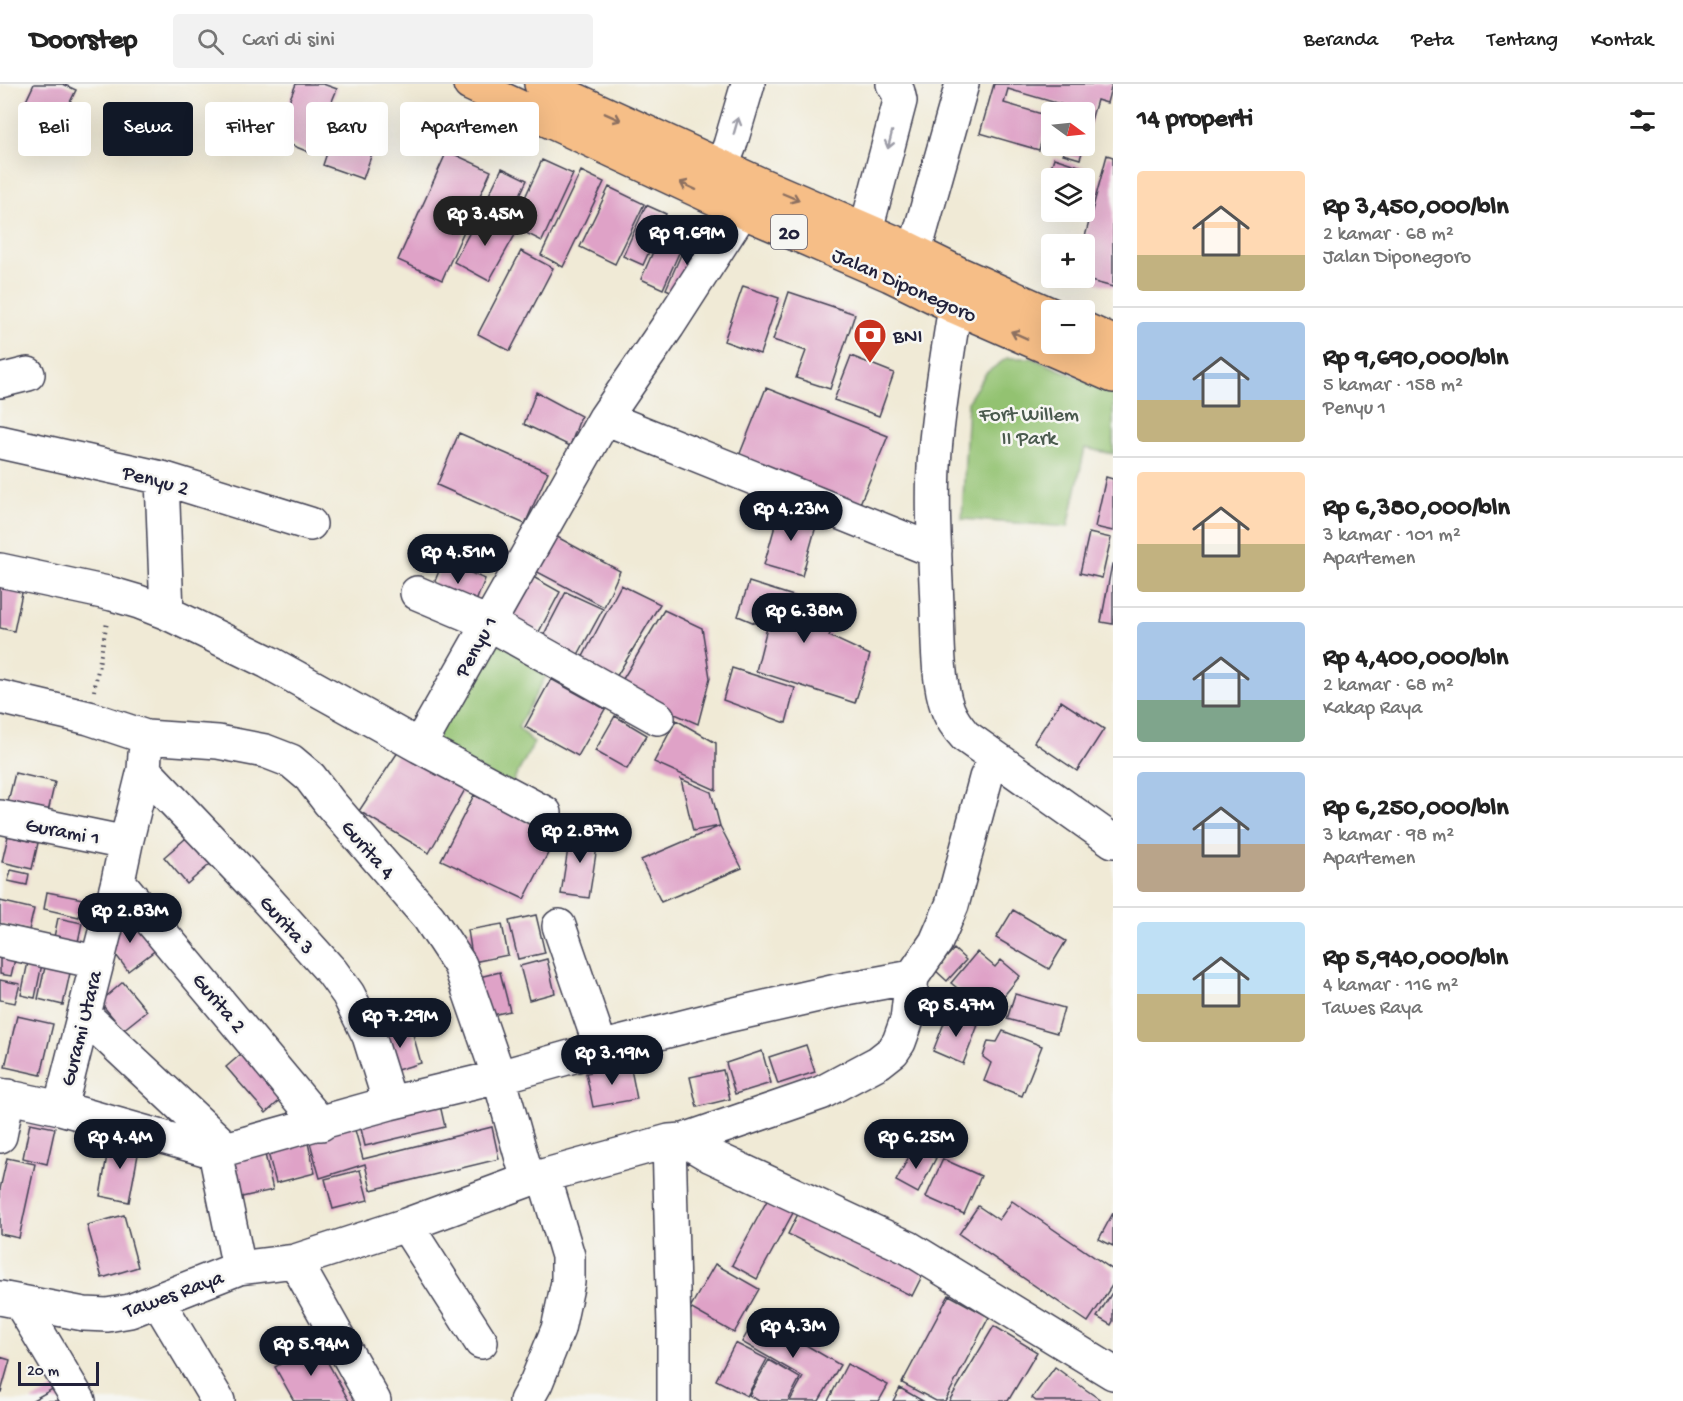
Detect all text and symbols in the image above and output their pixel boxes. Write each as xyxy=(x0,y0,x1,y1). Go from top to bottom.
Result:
search box xyxy=(173,14,593,68)
text: Doorstep xyxy=(30,25,137,58)
icon: search xyxy=(194,25,227,58)
text: Cari di sini xyxy=(242,28,335,54)
text: Beranda xyxy=(1304,29,1378,54)
text: Peta xyxy=(1411,29,1454,54)
text: Tentang xyxy=(1487,29,1558,54)
text: Kontak xyxy=(1591,29,1653,54)
chip: Beli xyxy=(18,102,91,156)
chip: Sewa xyxy=(103,102,193,156)
chip: Filter xyxy=(205,102,294,156)
chip: Baru xyxy=(306,102,388,156)
chip: Apartemen xyxy=(400,102,539,156)
north arrow xyxy=(1041,102,1095,156)
map controls xyxy=(1041,102,1095,354)
icon: filters xyxy=(1626,104,1659,137)
text: 14 properti xyxy=(1137,105,1253,136)
one-way arrow xyxy=(604,112,622,123)
one-way arrow xyxy=(731,116,742,135)
one-way arrow xyxy=(883,130,895,149)
button: layers xyxy=(1041,168,1095,222)
one-way arrow xyxy=(679,179,697,191)
one-way arrow xyxy=(782,193,800,204)
text: Rp 3,450,000/bln xyxy=(1323,193,1508,224)
icon: home xyxy=(1185,195,1257,267)
pin: Rp 3.45M xyxy=(423,196,547,247)
text: Rp 3.45M xyxy=(447,204,523,227)
pin: Rp 9.69M xyxy=(625,215,749,266)
road number: 20 xyxy=(771,215,807,249)
text: Rp 9.69M xyxy=(649,223,725,246)
text: 2 kamar · 68 m² xyxy=(1323,224,1454,247)
button: + xyxy=(1041,234,1095,288)
street label: Jalan Diponegoro xyxy=(827,244,980,330)
text: Jalan Diponegoro xyxy=(1323,247,1471,270)
button: − xyxy=(1041,300,1095,354)
bank icon: BNI xyxy=(852,317,888,364)
place label: BNI xyxy=(892,326,923,351)
one-way arrow xyxy=(1010,328,1028,340)
text: Rp 9,690,000/bln xyxy=(1323,344,1508,375)
icon: home xyxy=(1185,346,1257,418)
text: 5 kamar · 158 m² xyxy=(1323,375,1463,398)
text: Penyu 1 xyxy=(1323,398,1386,421)
park label: Fort Willem II Park xyxy=(978,404,1079,453)
street label: Penyu 2 xyxy=(118,461,191,503)
pin: Rp 4.23M xyxy=(729,491,853,542)
text: Rp 6,380,000/bln xyxy=(1323,494,1510,525)
icon: home xyxy=(1185,496,1257,568)
text: Rp 4.23M xyxy=(754,499,828,522)
text: 3 kamar · 101 m² xyxy=(1323,525,1461,548)
pin: Rp 4.51M xyxy=(396,534,520,585)
text: Rp 4.51M xyxy=(421,542,495,565)
text: Apartemen xyxy=(1323,548,1415,571)
pin: Rp 6.38M xyxy=(742,593,866,644)
text: Rp 6.38M xyxy=(766,601,842,624)
street label: Penyu 1 xyxy=(451,613,505,684)
text: Rp 4,400,000/bln xyxy=(1323,644,1508,675)
icon: home xyxy=(1185,646,1257,718)
text: 2 kamar · 68 m² xyxy=(1323,675,1454,698)
text: Kakap Raya xyxy=(1323,698,1422,721)
text: Rp 6,250,000/bln xyxy=(1323,794,1509,825)
icon: home xyxy=(1185,796,1257,868)
pin: Rp 2.87M xyxy=(518,813,642,864)
street label: Gurami 1 xyxy=(23,814,102,853)
street label: Gurita 4 xyxy=(334,817,399,886)
text: Rp 2.87M xyxy=(542,821,618,844)
text: 3 kamar · 98 m² xyxy=(1323,825,1454,848)
text: Apartemen xyxy=(1323,848,1415,871)
street label: Gurita 3 xyxy=(252,892,319,961)
pin: Rp 2.83M xyxy=(68,893,192,944)
text: Rp 2.83M xyxy=(92,901,168,924)
text: Rp 5,940,000/bln xyxy=(1323,944,1508,975)
icon: home xyxy=(1185,946,1257,1018)
street label: Gurami Utara xyxy=(57,967,110,1089)
street label: Gurita 2 xyxy=(185,969,250,1039)
text: 4 kamar · 116 m² xyxy=(1323,975,1459,998)
pin: Rp 5.47M xyxy=(894,987,1018,1038)
text: Rp 5.47M xyxy=(918,995,994,1018)
pin: Rp 7.29M xyxy=(338,998,462,1049)
text: Tawes Raya xyxy=(1323,998,1422,1021)
text: Rp 7.29M xyxy=(362,1006,438,1029)
pin: Rp 3.19M xyxy=(550,1035,674,1086)
text: Rp 3.19M xyxy=(575,1043,649,1066)
pin: Rp 4.4M xyxy=(65,1119,175,1170)
pin: Rp 6.25M xyxy=(854,1119,978,1170)
text: Rp 4.4M xyxy=(88,1127,152,1150)
text: Rp 6.25M xyxy=(878,1127,954,1150)
street label: Tawes Raya xyxy=(120,1266,229,1326)
pin: Rp 4.3M xyxy=(738,1308,848,1359)
text: Rp 4.3M xyxy=(760,1316,826,1339)
pin: Rp 5.94M xyxy=(249,1326,373,1377)
text: Rp 5.94M xyxy=(273,1334,349,1357)
scale bar xyxy=(18,1359,99,1386)
text: 20 m xyxy=(27,1363,59,1382)

